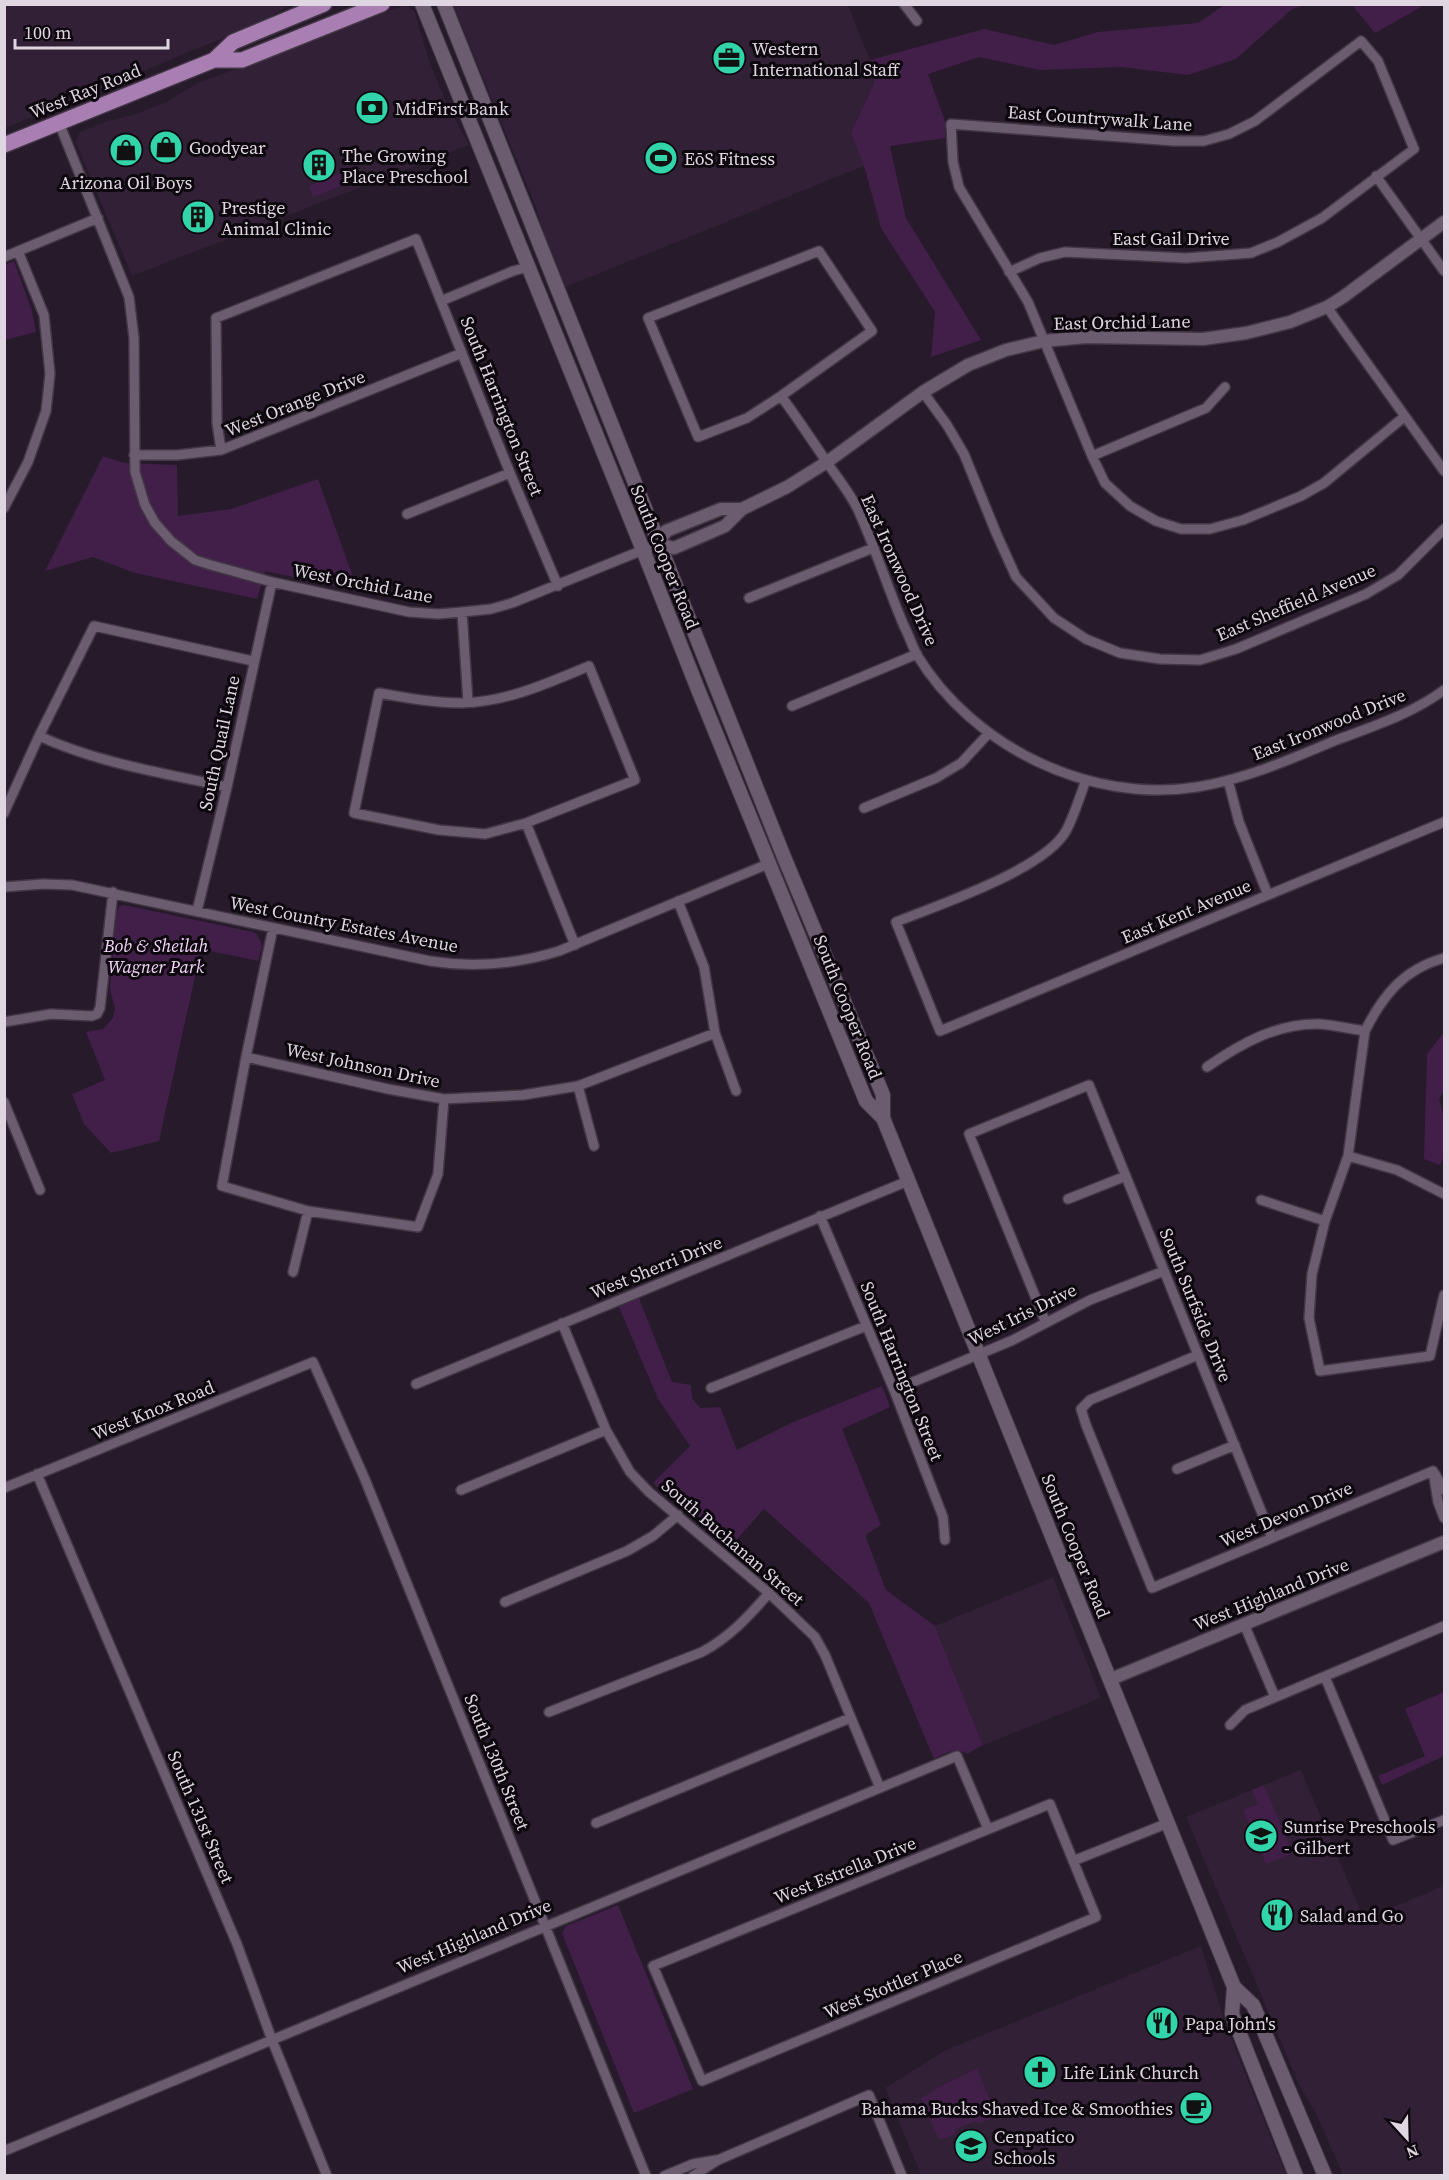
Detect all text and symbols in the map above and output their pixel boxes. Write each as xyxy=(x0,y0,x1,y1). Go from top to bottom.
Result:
scale bar xyxy=(15,12,168,50)
text: 100 m xyxy=(24,20,71,45)
place label: Western International Staff xyxy=(752,36,901,82)
office icon: Western International Staff xyxy=(711,40,747,76)
street label: West Ray Road xyxy=(26,57,144,125)
bank icon: MidFirst Bank xyxy=(354,90,390,126)
place label: MidFirst Bank xyxy=(395,96,509,121)
street label: East Countrywalk Lane xyxy=(1007,99,1193,137)
shop icon: Goodyear xyxy=(148,129,184,165)
shop icon: Arizona Oil Boys xyxy=(108,132,144,168)
place label: Goodyear xyxy=(189,135,266,160)
sports icon: EōS Fitness xyxy=(643,140,679,176)
place label: The Growing Place Preschool xyxy=(342,143,468,189)
place label: EōS Fitness xyxy=(684,146,775,171)
building icon: The Growing Place Preschool xyxy=(301,147,337,183)
place label: Arizona Oil Boys xyxy=(60,170,193,195)
place label: Prestige Animal Clinic xyxy=(221,195,332,241)
building icon: Prestige Animal Clinic xyxy=(180,199,216,235)
street label: East Gail Drive xyxy=(1112,226,1230,251)
street label: East Orchid Lane xyxy=(1053,308,1191,336)
street label: South Harrington Street xyxy=(455,313,549,500)
street label: West Orange Drive xyxy=(221,363,369,443)
street label: South Cooper Road xyxy=(625,481,705,633)
street label: East Ironwood Drive xyxy=(855,490,945,650)
street label: West Orchid Lane xyxy=(291,557,435,609)
street label: East Sheffield Avenue xyxy=(1212,557,1380,647)
street label: South Quail Lane xyxy=(192,673,246,813)
street label: East Ironwood Drive xyxy=(1249,682,1409,766)
street label: East Kent Avenue xyxy=(1117,872,1255,950)
street label: West Country Estates Avenue xyxy=(228,890,460,958)
street label: South Cooper Road xyxy=(808,931,888,1083)
park label: Bob & Sheilah Wagner Park xyxy=(103,933,209,979)
street label: West Johnson Drive xyxy=(284,1036,442,1094)
street label: South Surfside Drive xyxy=(1154,1224,1238,1386)
street label: West Sherri Drive xyxy=(586,1229,726,1305)
street label: West Iris Drive xyxy=(963,1277,1081,1351)
street label: South Harrington Street xyxy=(855,1278,949,1465)
street label: West Knox Road xyxy=(88,1374,218,1446)
street label: South Cooper Road xyxy=(1036,1470,1116,1622)
street label: South Buchanan Street xyxy=(656,1473,810,1611)
street label: West Devon Drive xyxy=(1216,1475,1356,1553)
street label: West Highland Drive xyxy=(1190,1551,1352,1637)
street label: South 130th Street xyxy=(458,1690,536,1834)
street label: South 131st Street xyxy=(162,1747,240,1887)
place label: Sunrise Preschools - Gilbert xyxy=(1284,1814,1436,1860)
school or university icon: Sunrise Preschools - Gilbert xyxy=(1243,1818,1279,1854)
street label: West Estrella Drive xyxy=(770,1830,920,1910)
street label: West Highland Drive xyxy=(393,1892,555,1980)
restaurant icon: Salad and Go xyxy=(1259,1897,1295,1933)
place label: Salad and Go xyxy=(1300,1903,1404,1928)
street label: West Stottler Place xyxy=(820,1943,966,2025)
restaurant icon: Papa John's xyxy=(1144,2005,1180,2041)
place label: Papa John's xyxy=(1185,2011,1276,2036)
church icon: Life Link Church xyxy=(1022,2054,1058,2090)
place label: Life Link Church xyxy=(1063,2060,1199,2085)
cafe icon: Bahama Bucks Shaved Ice & Smoothies xyxy=(1178,2090,1214,2126)
place label: Bahama Bucks Shaved Ice & Smoothies xyxy=(861,2096,1173,2121)
north arrow xyxy=(1377,2108,1437,2168)
place label: Cenpatico Schools xyxy=(994,2124,1075,2170)
school or university icon: Cenpatico Schools xyxy=(953,2128,989,2164)
text: N xyxy=(1403,2140,1422,2164)

